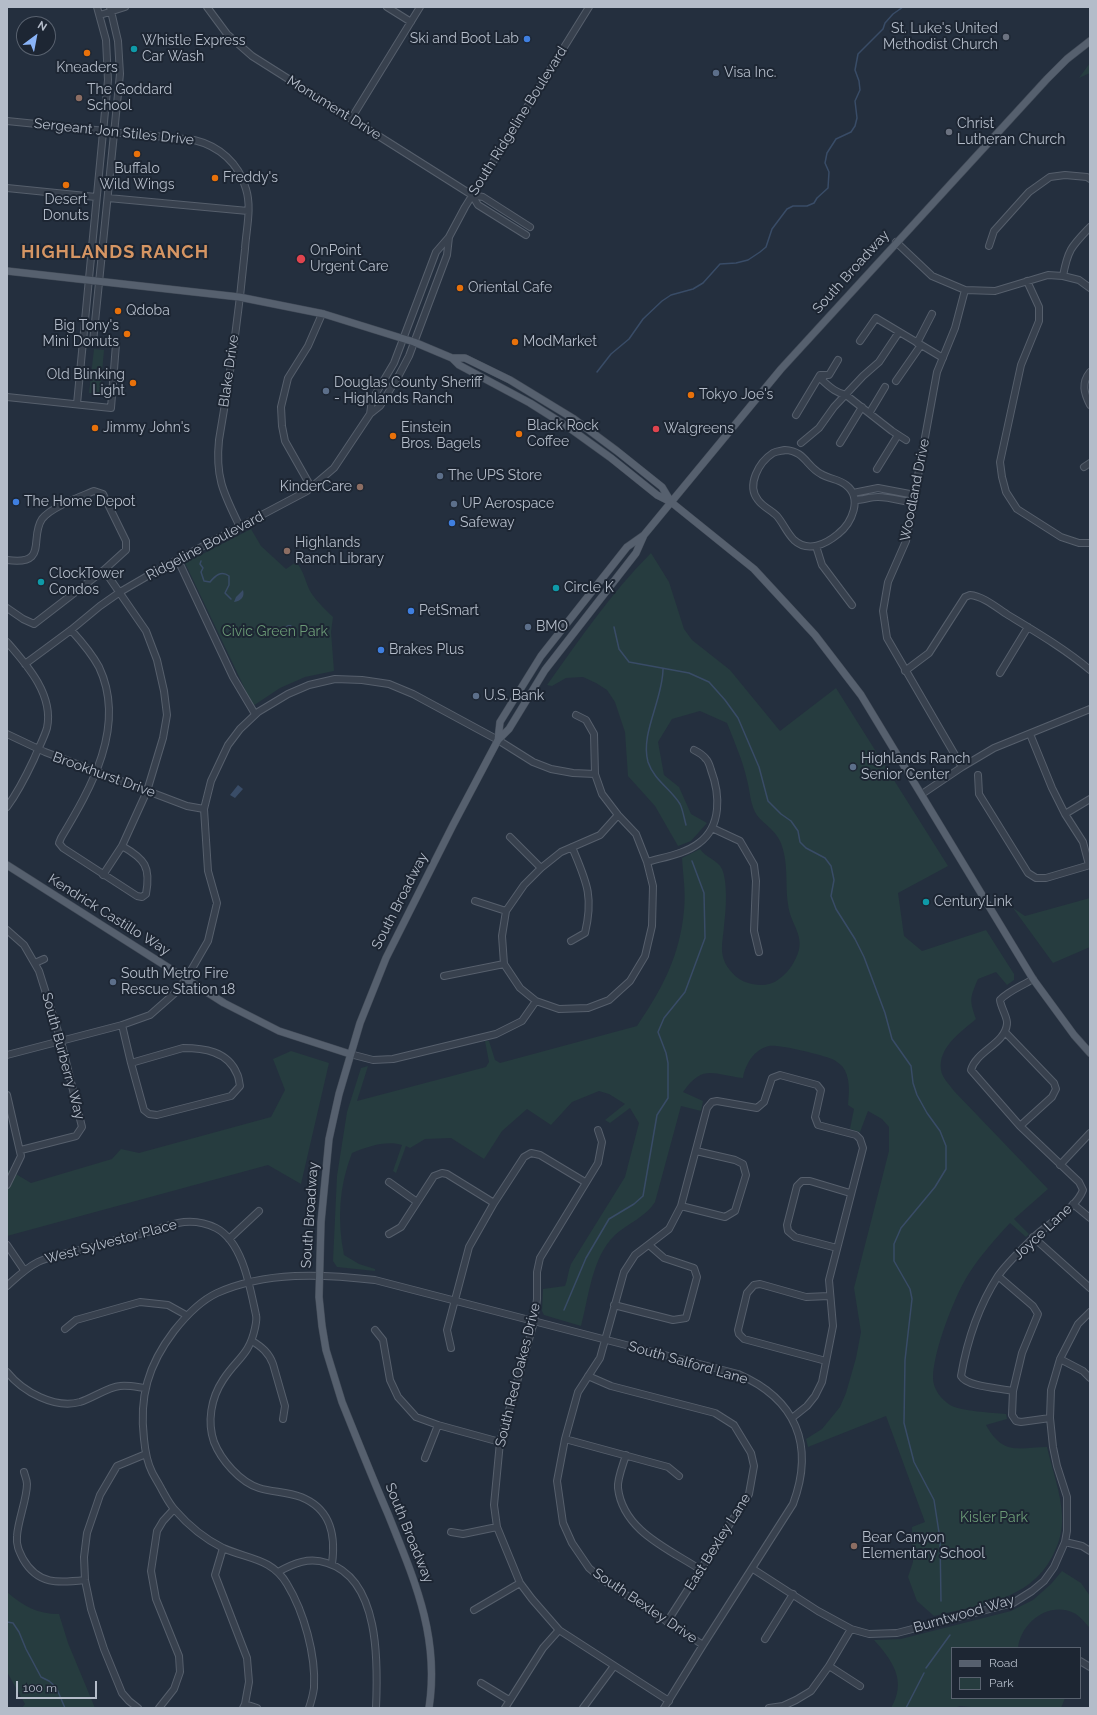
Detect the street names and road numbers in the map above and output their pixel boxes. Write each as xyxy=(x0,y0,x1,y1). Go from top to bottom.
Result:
street label: South Ridgeline Boulevard xyxy=(465,44,571,198)
street label: Monument Drive xyxy=(284,72,384,144)
street label: Sergeant Jon Stiles Drive xyxy=(33,115,195,149)
street label: South Broadway xyxy=(809,227,893,317)
street label: Blake Drive xyxy=(216,334,242,408)
street label: Woodland Drive xyxy=(897,437,933,543)
street label: Ridgeline Boulevard xyxy=(143,508,267,584)
street label: Brookhurst Drive xyxy=(50,749,158,801)
street label: South Broadway xyxy=(368,850,432,952)
street label: Kendrick Castillo Way xyxy=(45,871,173,959)
street label: South Burberry Way xyxy=(38,991,88,1121)
street label: South Broadway xyxy=(298,1161,322,1269)
street label: Joyce Lane xyxy=(1010,1201,1076,1263)
street label: West Sylvestor Place xyxy=(43,1216,179,1268)
street label: South Red Oakes Drive xyxy=(492,1301,544,1449)
street label: South Salford Lane xyxy=(626,1338,750,1388)
street label: South Broadway xyxy=(381,1481,437,1585)
street label: East Bexley Lane xyxy=(682,1491,754,1593)
street label: South Bexley Drive xyxy=(590,1565,700,1647)
street label: Burntwood Way xyxy=(912,1592,1016,1636)

